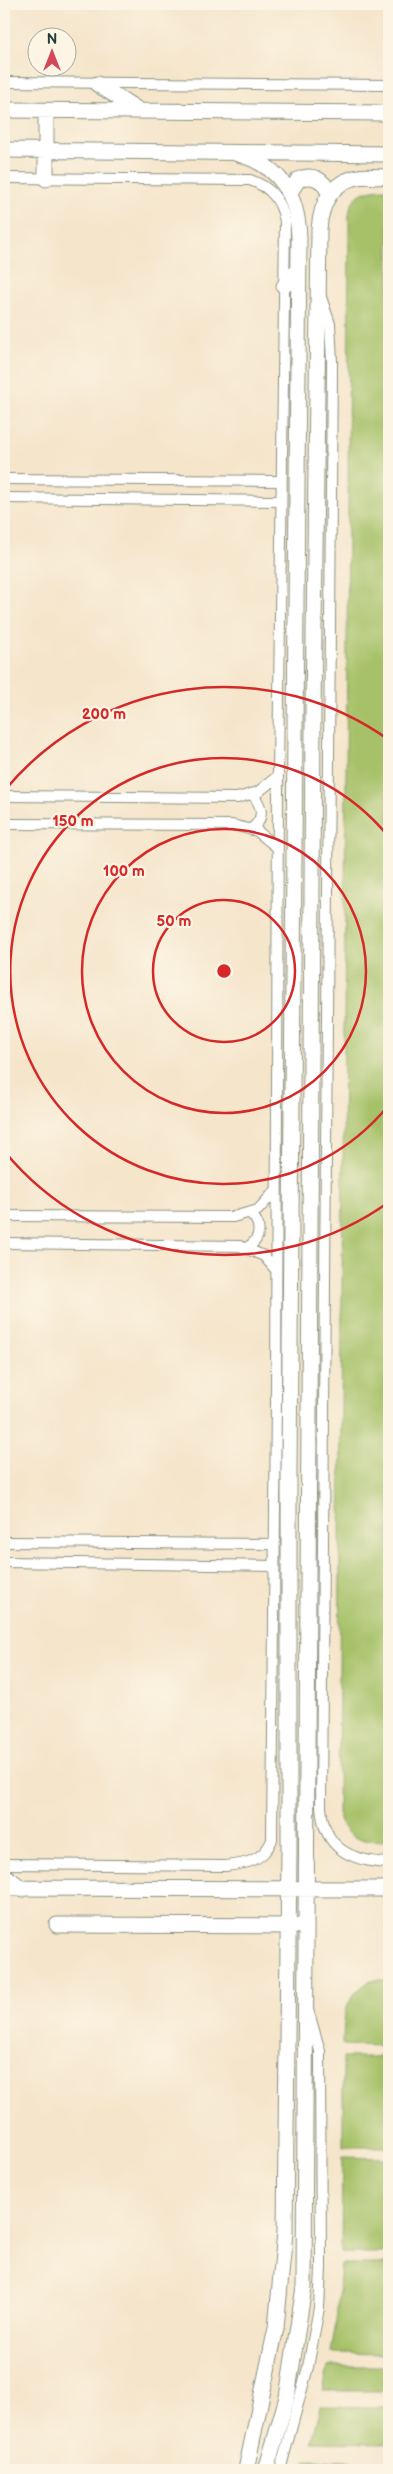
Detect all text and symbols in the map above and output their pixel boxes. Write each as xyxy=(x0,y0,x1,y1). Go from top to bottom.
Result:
north arrow xyxy=(28,28,78,78)
text: N xyxy=(47,31,57,48)
text: 200 m xyxy=(82,705,126,724)
text: 150 m xyxy=(52,812,94,831)
text: 100 m xyxy=(103,862,145,881)
text: 50 m xyxy=(157,912,192,931)
centre of rings xyxy=(215,962,233,980)

